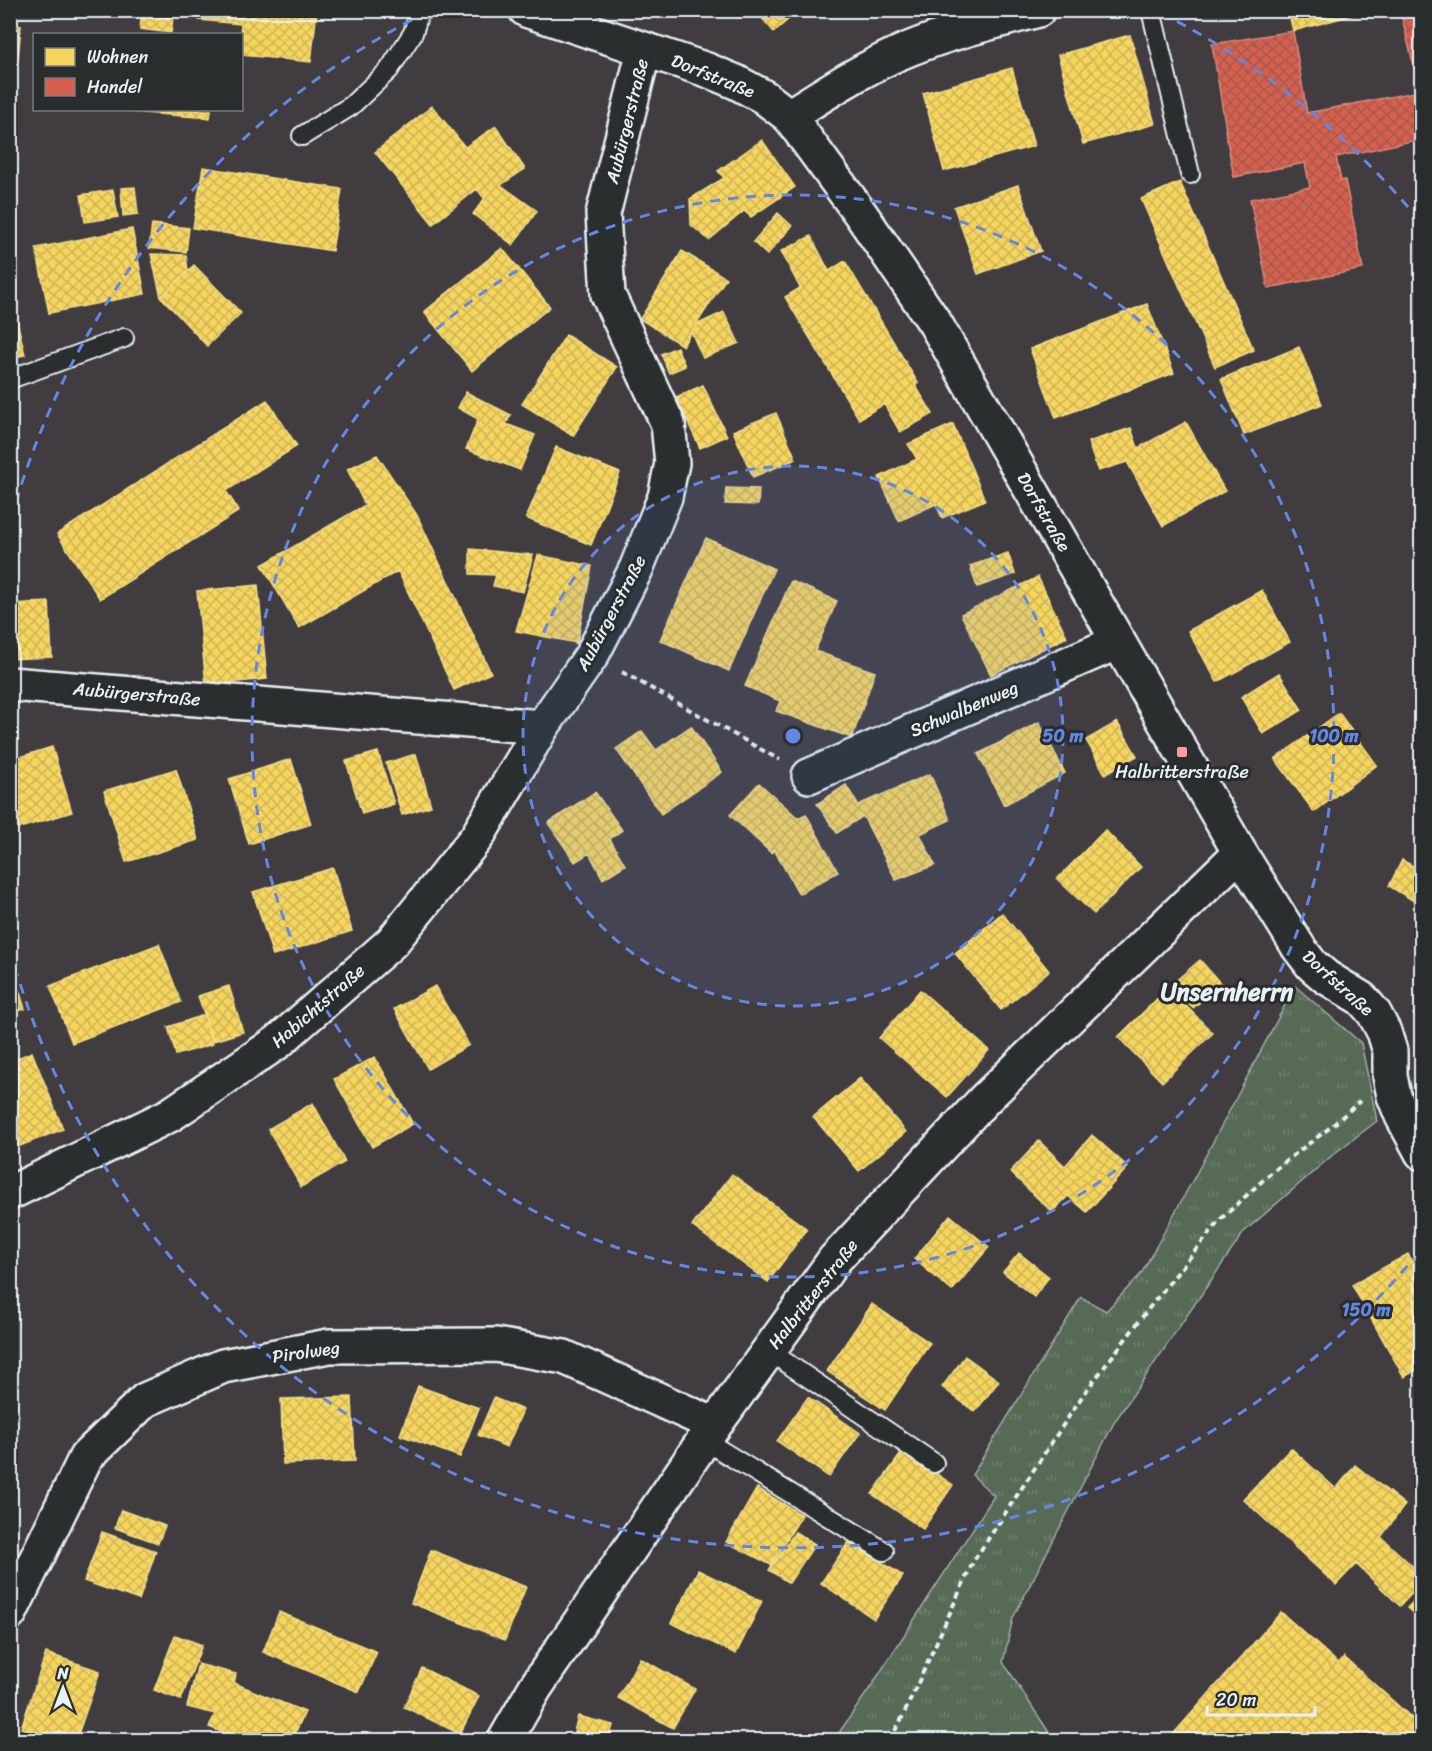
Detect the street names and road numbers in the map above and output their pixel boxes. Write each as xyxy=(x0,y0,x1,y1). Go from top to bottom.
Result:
street label: Dorfstraße xyxy=(666,45,760,107)
street label: Aubürgerstraße xyxy=(596,55,658,188)
street label: Dorfstraße xyxy=(1008,466,1080,558)
street label: Aubürgerstraße xyxy=(566,549,655,678)
street label: Aubürgerstraße xyxy=(71,672,202,716)
street label: Schwalbenweg xyxy=(905,672,1023,746)
street label: Dorfstraße xyxy=(1295,942,1382,1025)
street label: Habichtstraße xyxy=(264,956,372,1056)
street label: Halbritterstraße xyxy=(759,1232,867,1356)
street label: Pirolweg xyxy=(270,1331,342,1373)

